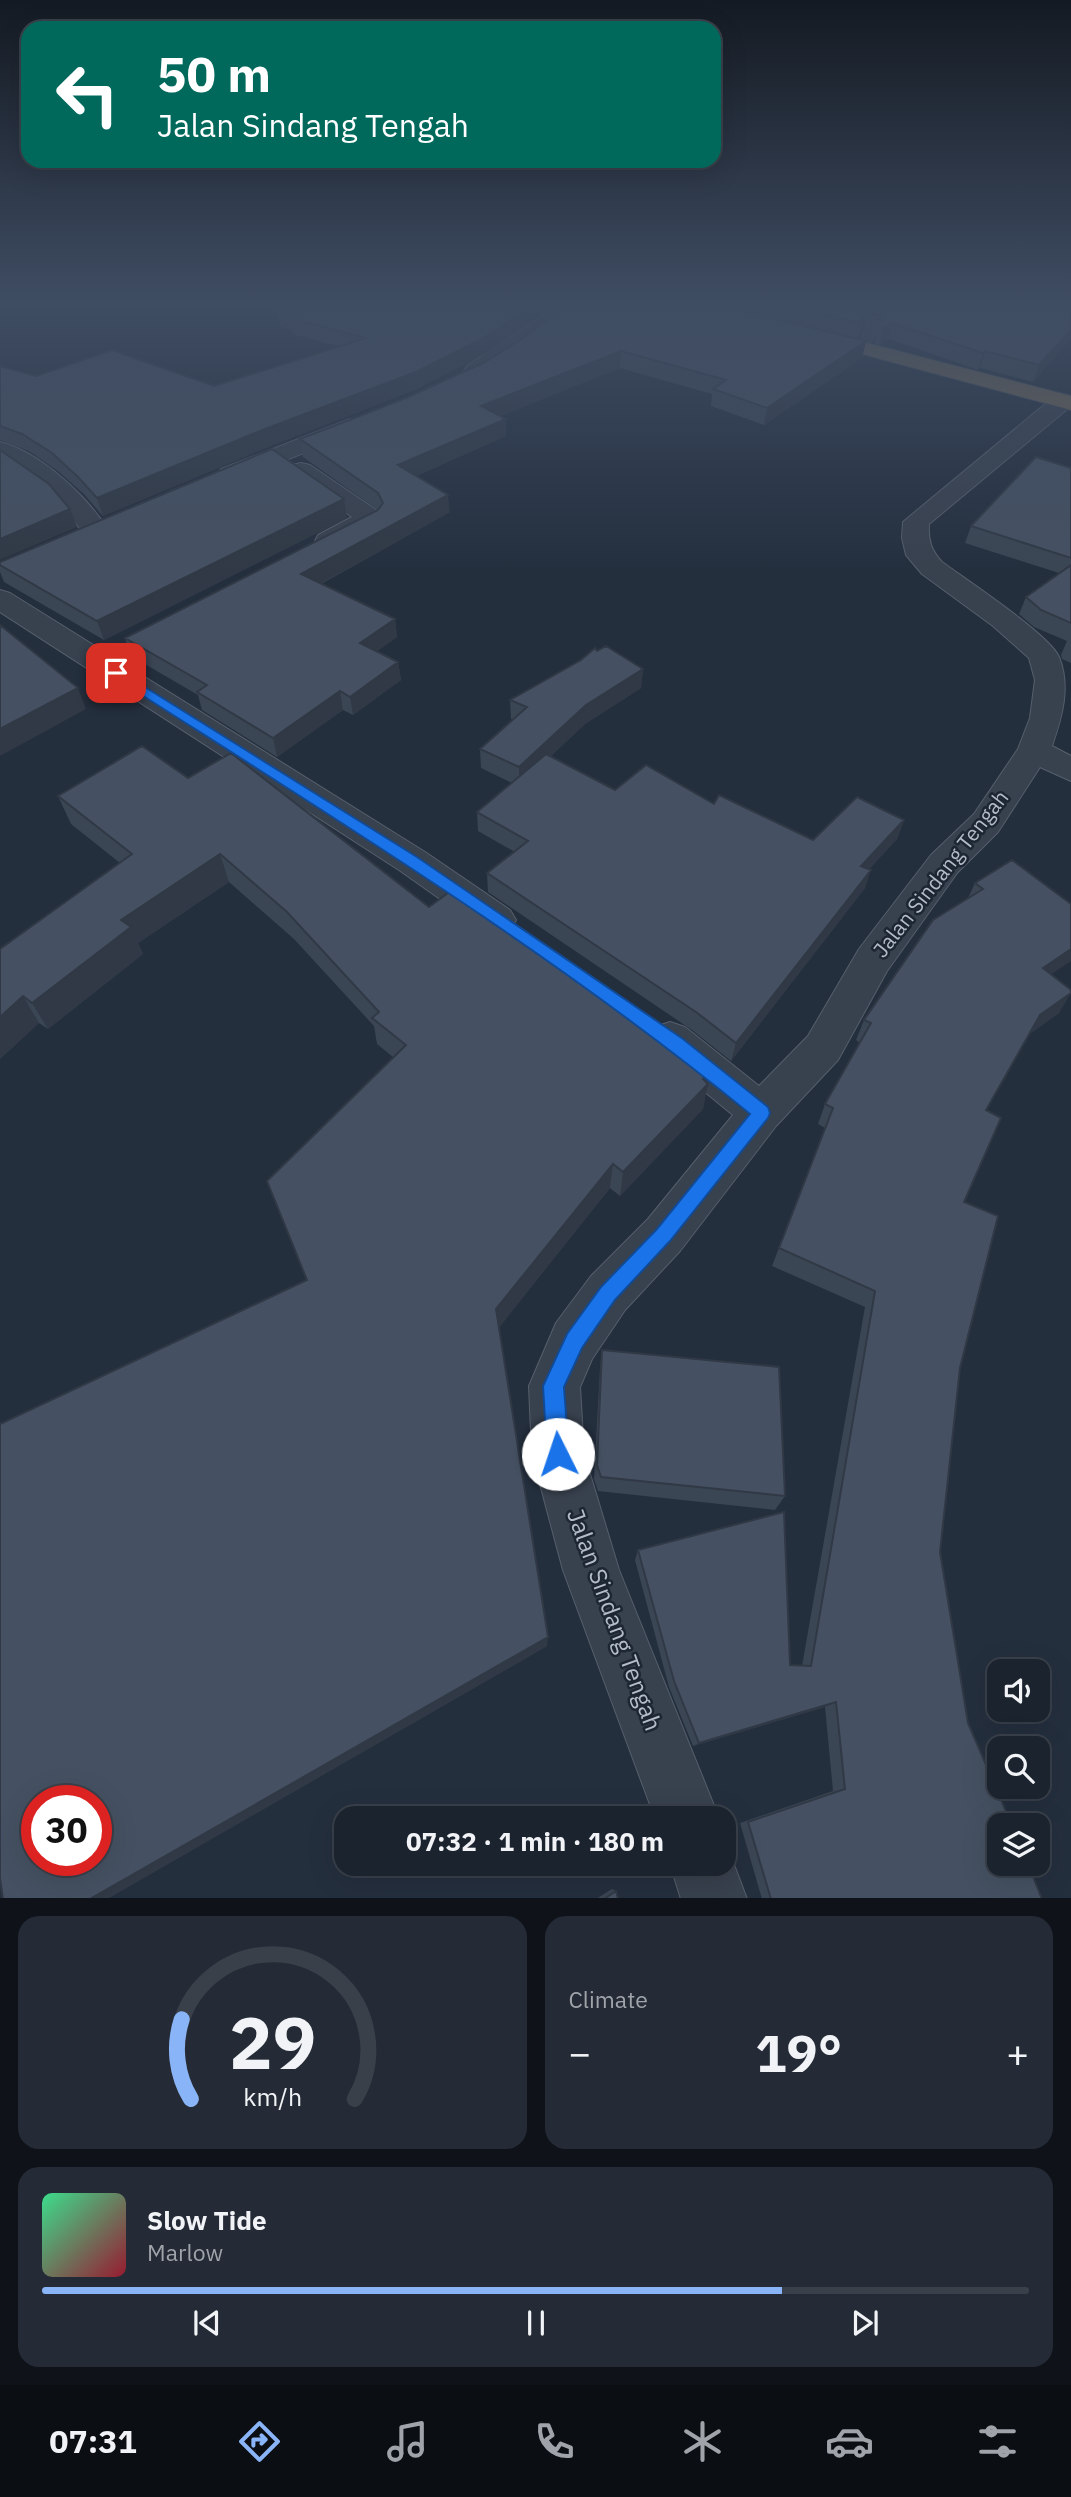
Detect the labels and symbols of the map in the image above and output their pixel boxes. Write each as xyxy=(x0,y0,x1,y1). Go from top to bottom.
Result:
pin xyxy=(86,643,146,703)
street label: Jalan Sindang Tengah xyxy=(866,784,1014,963)
position arrow xyxy=(521,1417,595,1491)
street label: Jalan Sindang Tengah xyxy=(560,1504,670,1735)
speed limit sign: 30 xyxy=(21,1785,112,1876)

